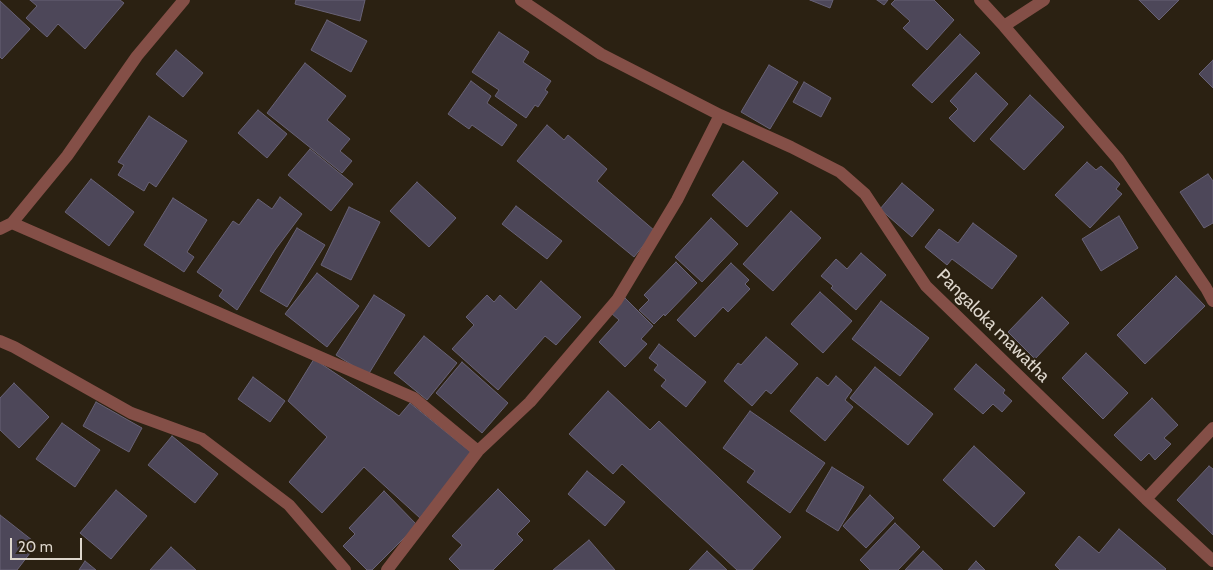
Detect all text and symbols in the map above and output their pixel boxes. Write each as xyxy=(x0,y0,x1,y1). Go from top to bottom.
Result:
street label: Pangaloka mawatha xyxy=(932,265,1054,387)
scale bar xyxy=(12,528,85,560)
text: 20 m xyxy=(18,538,53,556)

